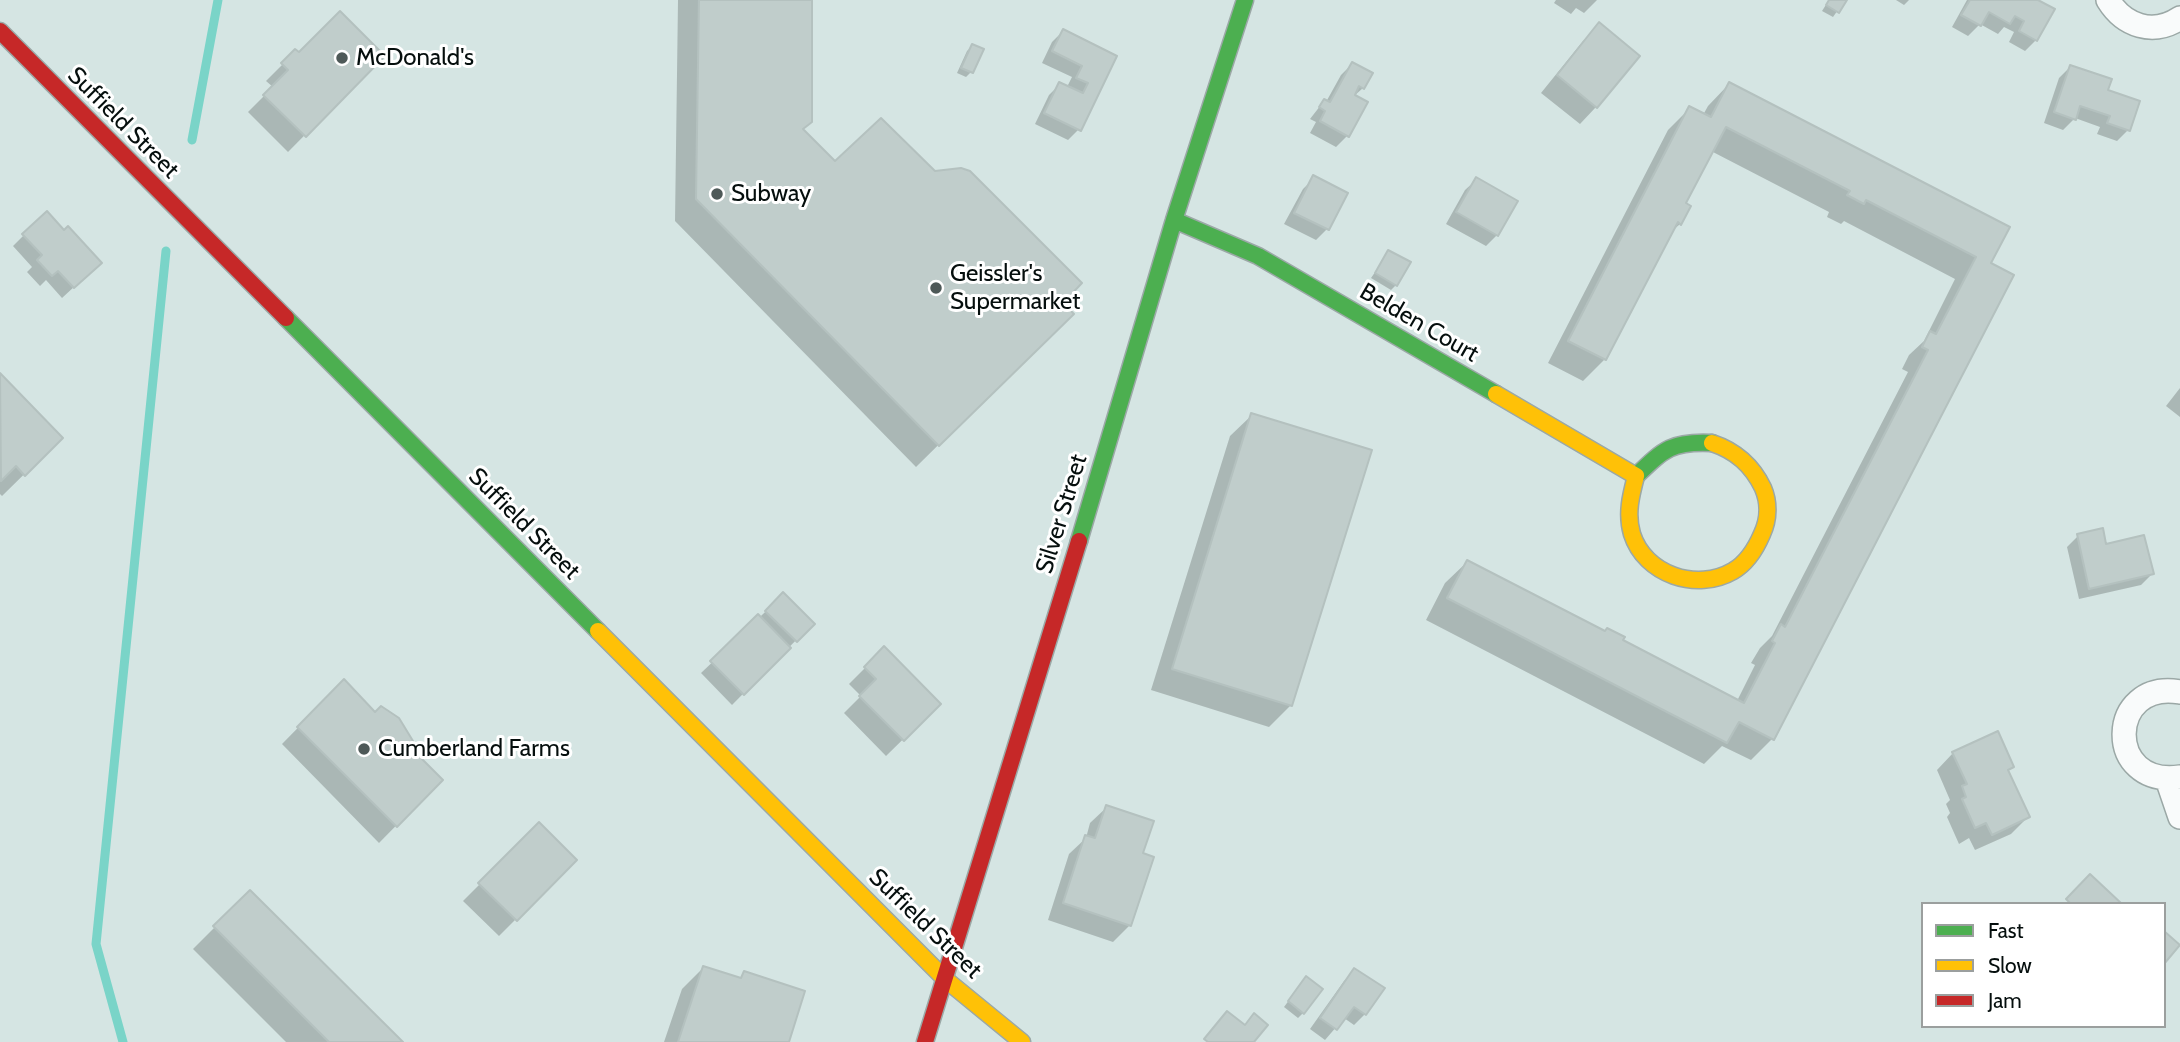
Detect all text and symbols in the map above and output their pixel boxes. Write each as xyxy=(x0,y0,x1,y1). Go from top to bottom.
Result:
place label: McDonald's xyxy=(356,44,474,72)
marker: McDonald's xyxy=(334,50,350,66)
street label: Suffield Street xyxy=(61,61,185,185)
place label: Subway xyxy=(731,180,811,208)
marker: Subway xyxy=(709,186,725,202)
place label: Geissler's Supermarket xyxy=(950,260,1080,316)
street label: Belden Court xyxy=(1354,277,1484,369)
marker: Geissler's Supermarket xyxy=(928,280,944,296)
street label: Silver Street xyxy=(1030,451,1094,577)
street label: Suffield Street xyxy=(462,462,586,586)
place label: Cumberland Farms xyxy=(378,735,570,763)
marker: Cumberland Farms xyxy=(356,741,372,757)
street label: Suffield Street xyxy=(863,863,987,985)
legend xyxy=(1921,902,2166,1028)
text: Fast xyxy=(1988,918,2024,943)
text: Slow xyxy=(1988,953,2032,978)
text: Jam xyxy=(1988,988,2022,1013)

